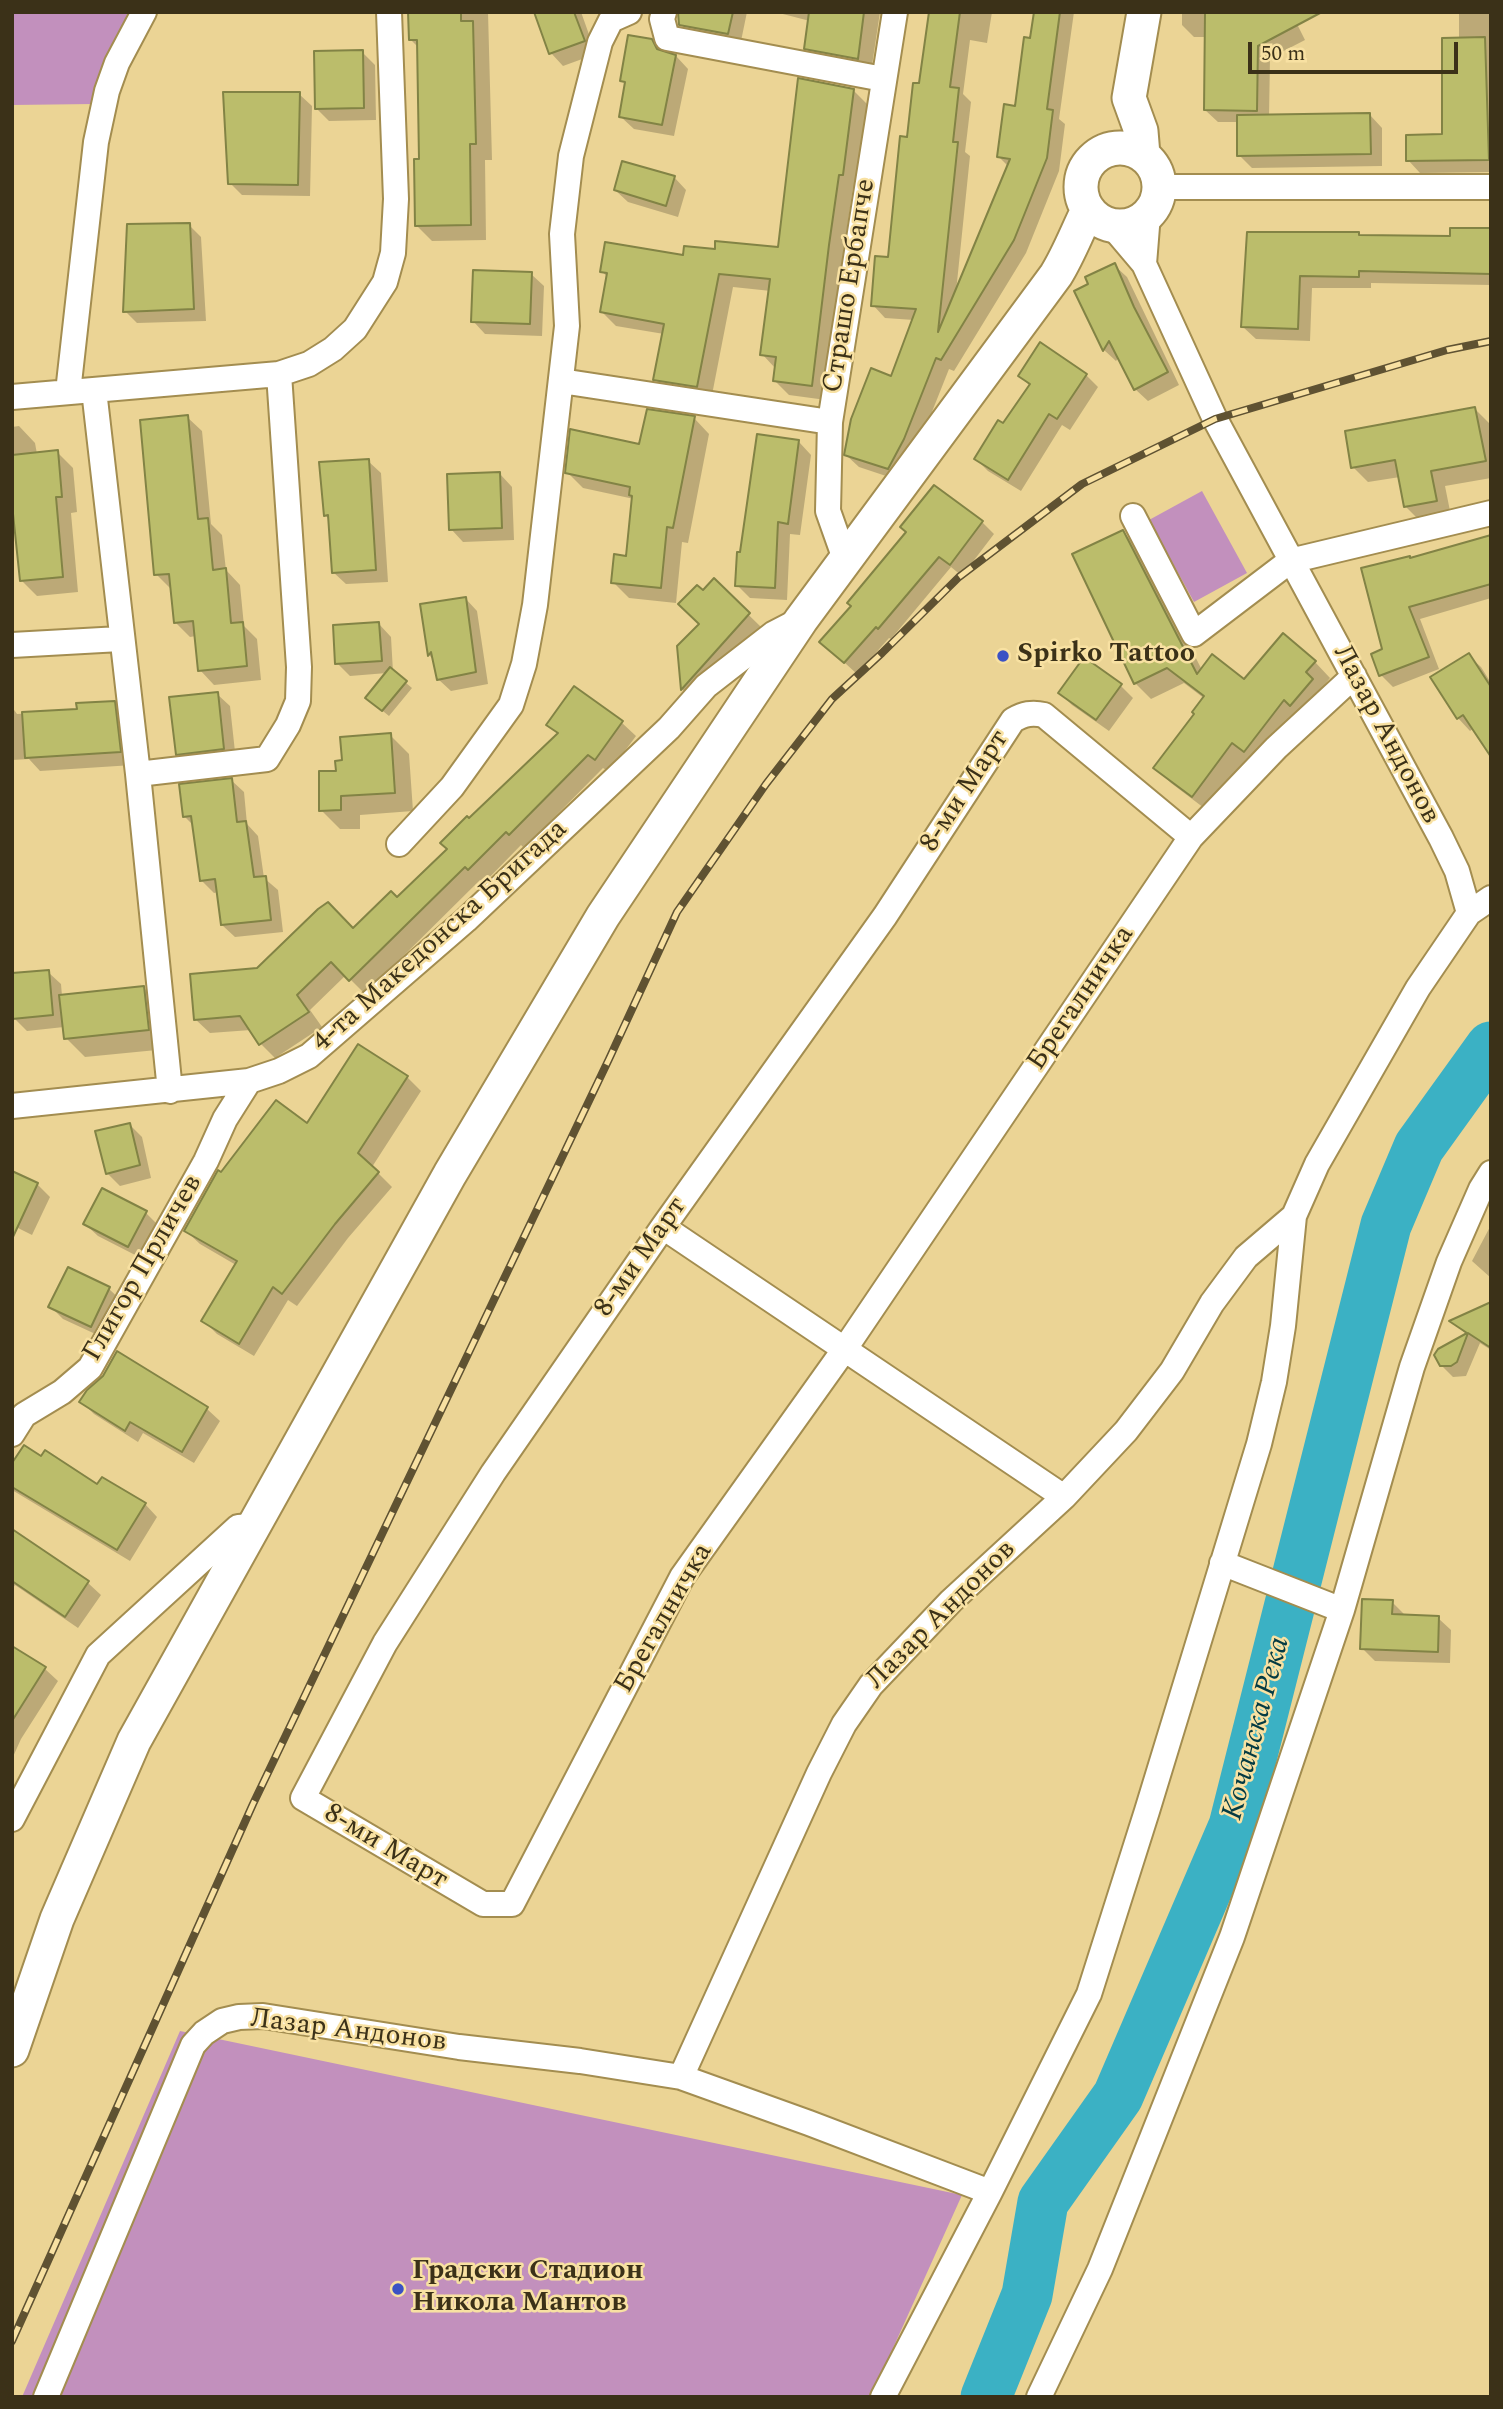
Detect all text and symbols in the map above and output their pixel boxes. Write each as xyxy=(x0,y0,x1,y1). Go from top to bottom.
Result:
scale bar xyxy=(1251,28,1461,72)
text: 50 m xyxy=(1261,38,1305,70)
street label: Страшо Ербапче xyxy=(817,177,885,395)
place label: Spirko Tattoo xyxy=(1017,639,1195,673)
street label: Лазар Андонов xyxy=(1324,640,1446,830)
marker: Spirko Tattoo xyxy=(995,648,1011,664)
street label: 8-ми Март xyxy=(914,725,1018,859)
street label: 4-та Македонска Бригада xyxy=(307,814,575,1060)
street label: Брегалничка xyxy=(1021,920,1143,1078)
street label: Глигор Прличев xyxy=(77,1170,211,1368)
street label: 8-ми Март xyxy=(589,1192,695,1324)
street label: Лазар Андонов xyxy=(860,1534,1024,1698)
street label: Брегалничка xyxy=(609,1538,721,1700)
water label: Кочанска Река xyxy=(1216,1634,1300,1824)
street label: 8-ми Март xyxy=(317,1798,453,1898)
street label: Лазар Андонов xyxy=(248,2003,448,2061)
place label: Градски Стадион Никола Мантов xyxy=(412,2256,643,2322)
marker: Градски Стадион Никола Мантов xyxy=(390,2281,406,2297)

